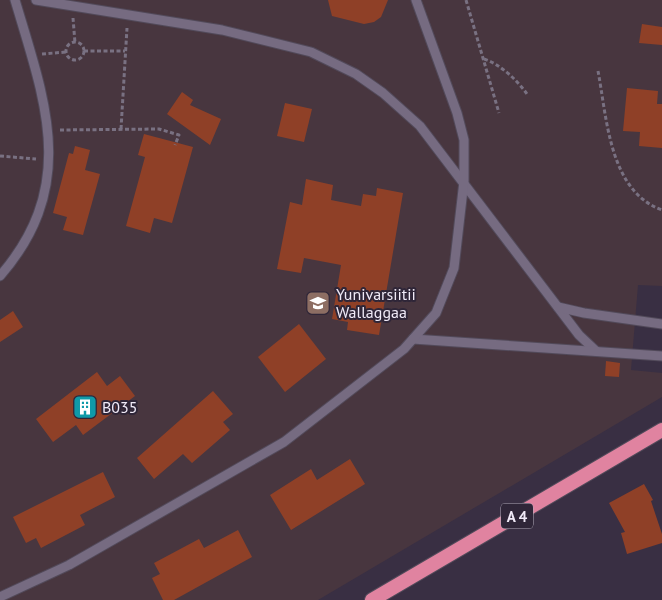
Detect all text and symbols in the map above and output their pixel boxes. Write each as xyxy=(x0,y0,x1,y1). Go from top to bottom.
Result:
place label: Yunivarsiitii Wallaggaa xyxy=(336,284,416,322)
school or university icon: Yunivarsiitii Wallaggaa xyxy=(305,290,331,316)
building icon: B035 xyxy=(72,394,98,420)
place label: B035 xyxy=(102,397,138,417)
road number: A 4 xyxy=(501,504,533,528)

